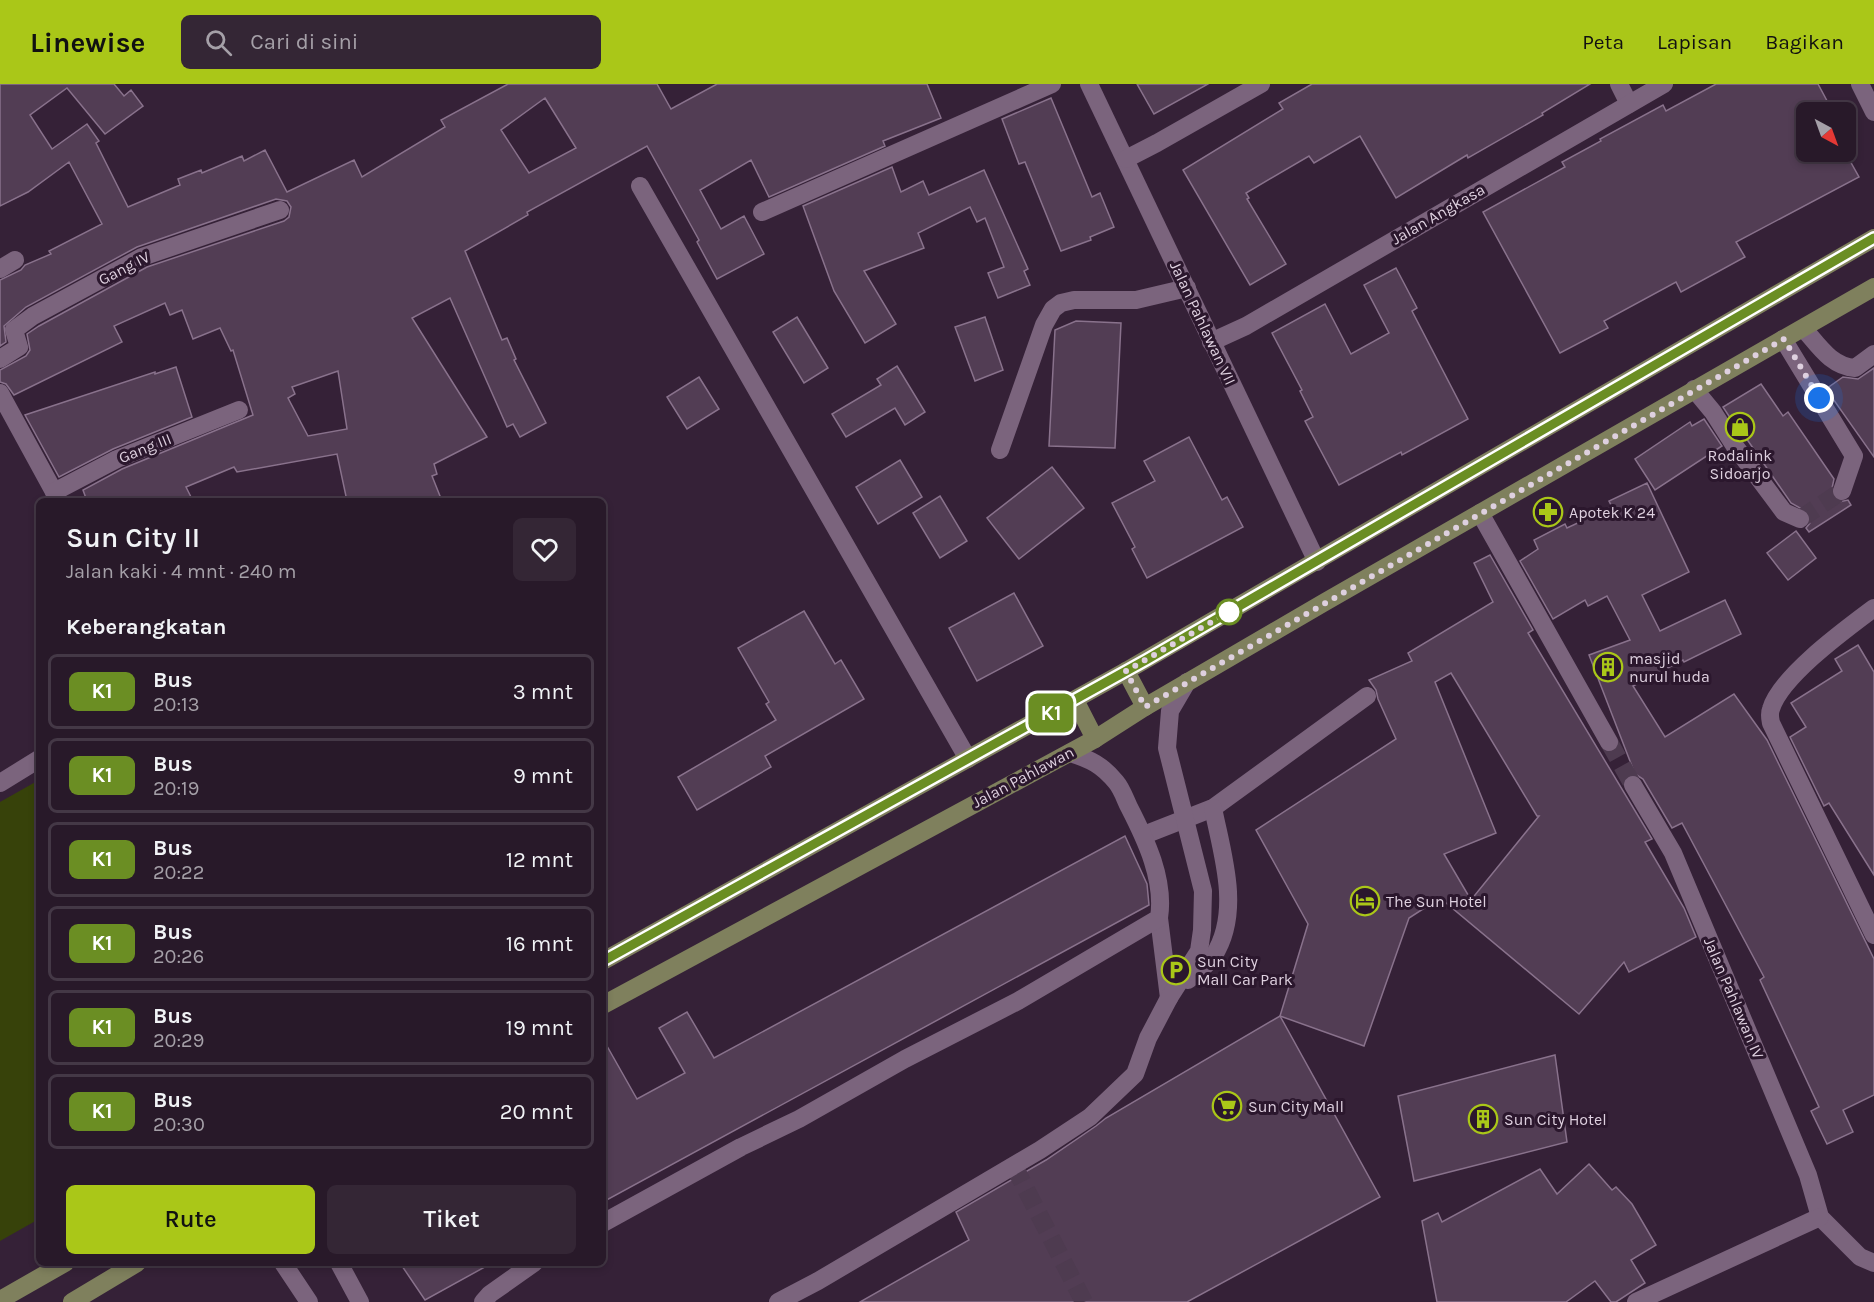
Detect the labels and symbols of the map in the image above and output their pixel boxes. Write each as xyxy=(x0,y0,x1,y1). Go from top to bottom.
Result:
north arrow xyxy=(1796,102,1856,162)
street label: Jalan Angkasa xyxy=(1388,180,1488,248)
street label: Gang IV xyxy=(95,247,153,289)
street label: Jalan Pahlawan VII xyxy=(1166,258,1240,388)
your location xyxy=(1804,383,1834,413)
shop icon: Rodalink Sidoarjo xyxy=(1724,411,1756,443)
street label: Gang III xyxy=(116,429,174,467)
place label: Rodalink Sidoarjo xyxy=(1708,446,1772,483)
pharmacy icon: Apotek K 24 xyxy=(1532,496,1564,528)
place label: Apotek K 24 xyxy=(1569,503,1655,522)
unlabelled marker xyxy=(1216,599,1242,625)
place label: masjid nurul huda xyxy=(1629,649,1710,686)
building icon: masjid nurul huda xyxy=(1592,651,1624,683)
line badge: K1 xyxy=(1024,694,1078,732)
street label: Jalan Pahlawan xyxy=(969,742,1077,812)
hotel icon: The Sun Hotel xyxy=(1349,885,1381,917)
place label: The Sun Hotel xyxy=(1386,892,1487,911)
street label: Jalan Pahlawan IV xyxy=(1700,934,1768,1062)
place label: Sun City Mall Car Park xyxy=(1197,952,1293,989)
parking icon: Sun City Mall Car Park xyxy=(1160,954,1192,986)
supermarket icon: Sun City Mall xyxy=(1211,1090,1243,1122)
place label: Sun City Mall xyxy=(1248,1097,1344,1116)
building icon: Sun City Hotel xyxy=(1467,1103,1499,1135)
place label: Sun City Hotel xyxy=(1504,1110,1607,1129)

